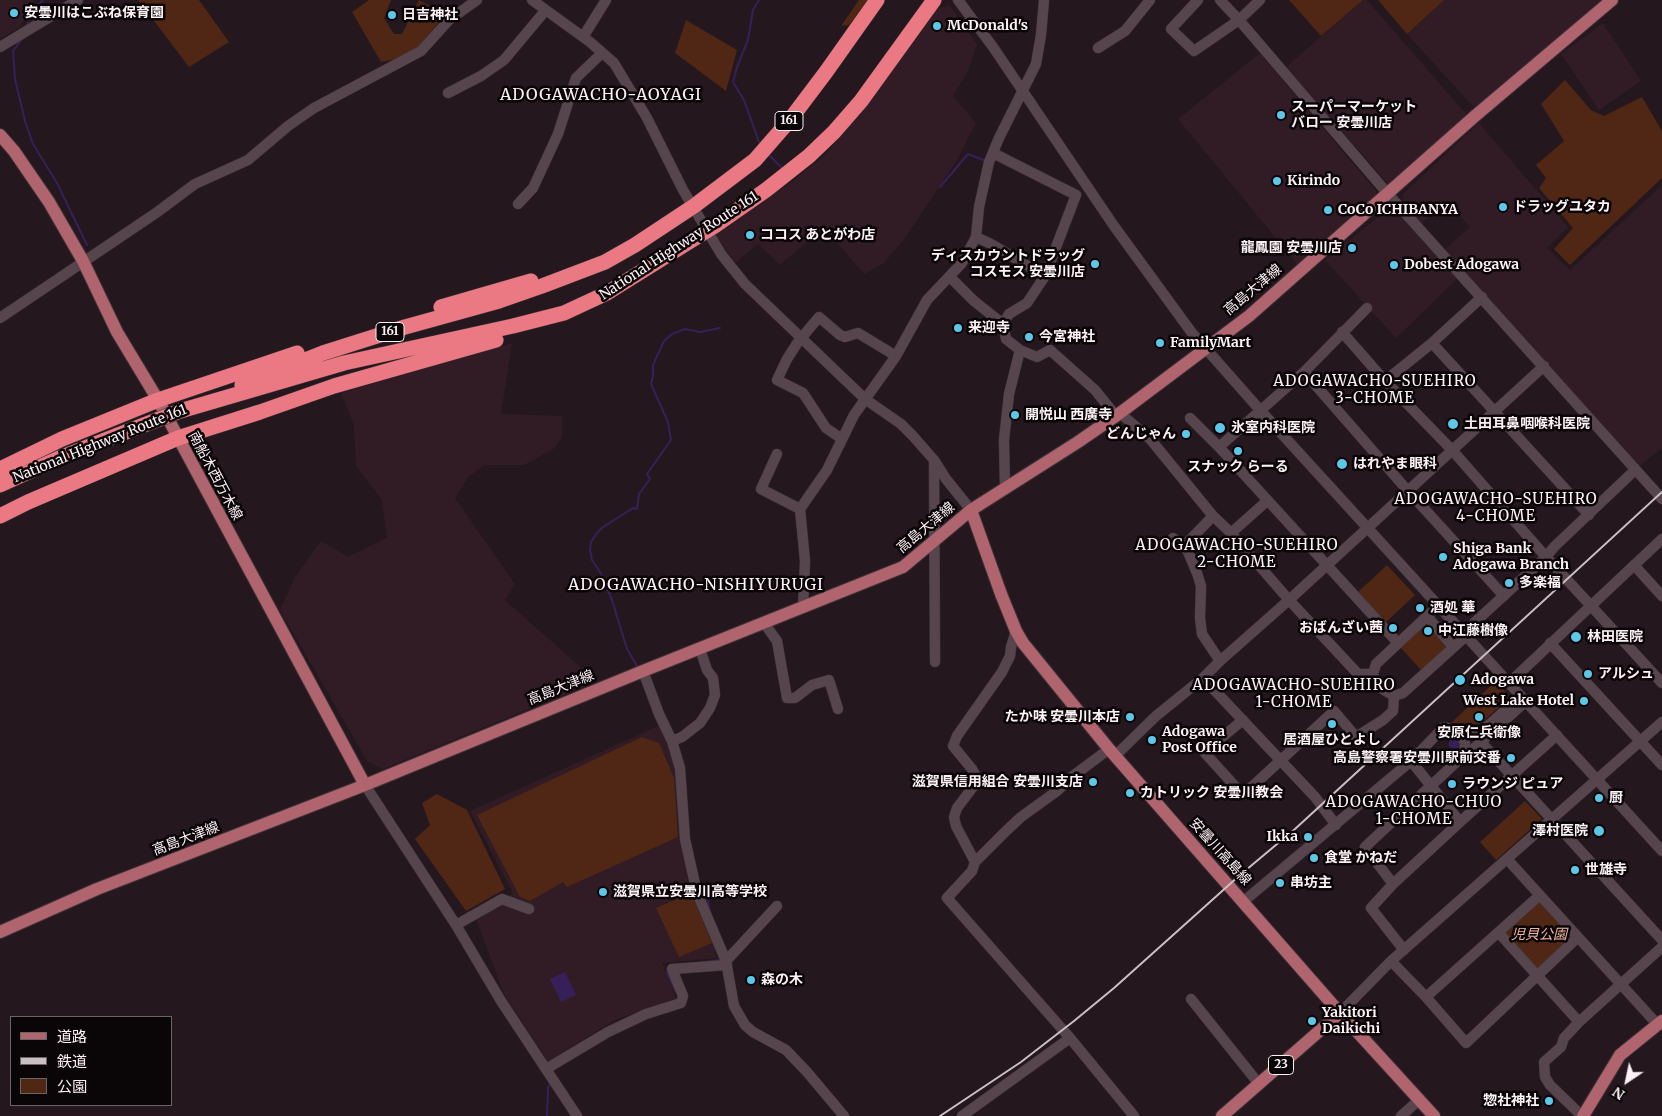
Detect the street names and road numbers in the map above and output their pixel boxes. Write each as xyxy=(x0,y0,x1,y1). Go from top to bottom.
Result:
road number: 161 xyxy=(775,112,803,130)
street label: National Highway Route 161 xyxy=(596,188,762,304)
street label: 高島大津線 xyxy=(1221,261,1285,319)
road number: 161 xyxy=(376,322,404,342)
street label: National Highway Route 161 xyxy=(11,401,189,487)
street label: 南船木西万木線 xyxy=(185,429,245,523)
street label: 高島大津線 xyxy=(894,499,958,557)
street label: 高島大津線 xyxy=(525,667,597,709)
street label: 安曇川高島線 xyxy=(1186,815,1254,889)
street label: 高島大津線 xyxy=(150,819,222,859)
road number: 23 xyxy=(1268,1056,1294,1074)

